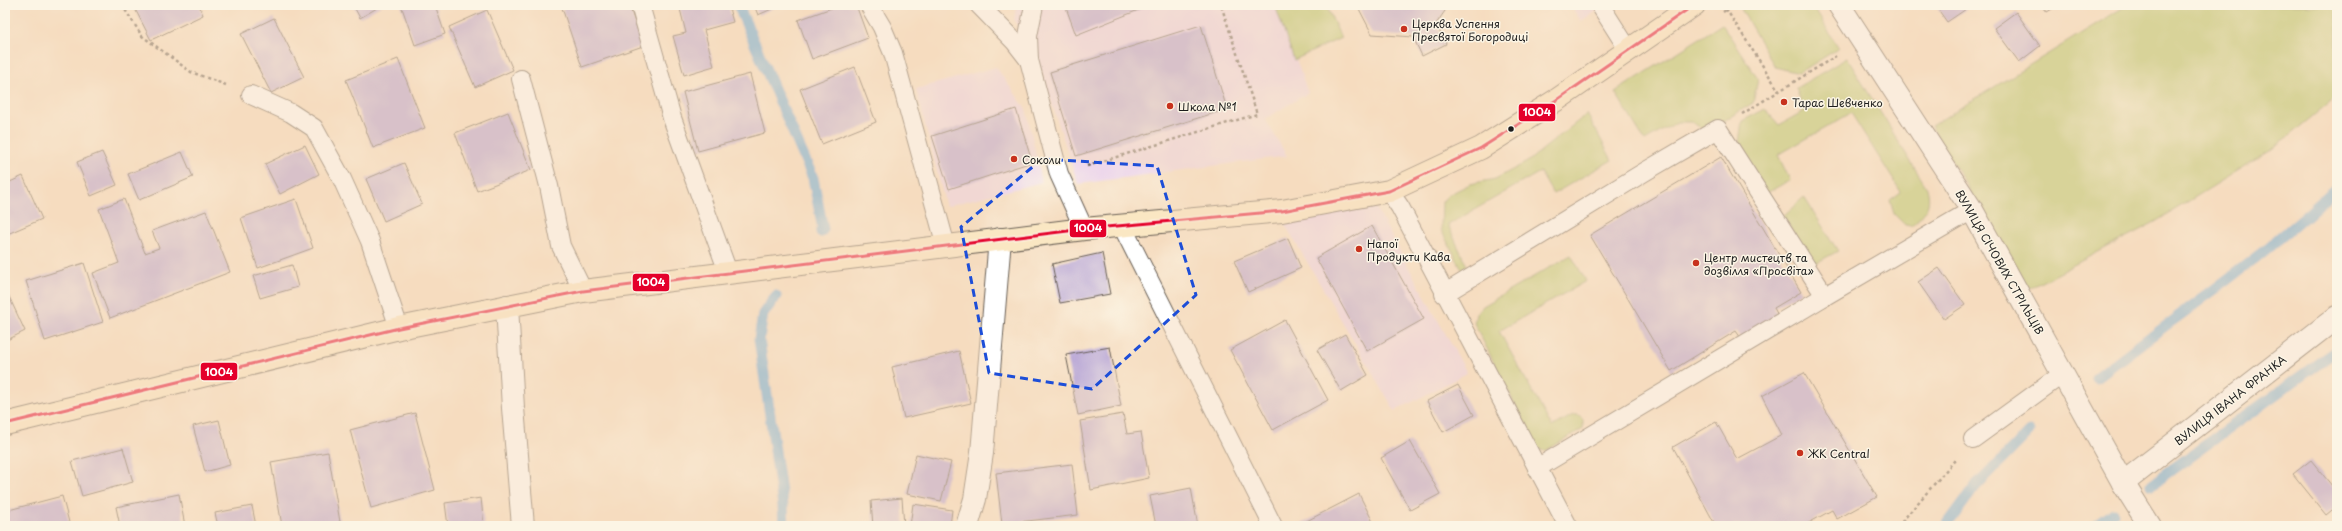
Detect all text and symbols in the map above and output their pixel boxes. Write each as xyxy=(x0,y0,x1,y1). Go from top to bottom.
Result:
place label: Церква Успення Пресвятої Богородиці xyxy=(1412,15,1528,45)
marker: Церква Успення Пресвятої Богородиці xyxy=(1399,24,1409,34)
place label: Тарас Шевченко xyxy=(1792,94,1883,111)
marker: Тарас Шевченко xyxy=(1779,97,1789,107)
place label: Школа №1 xyxy=(1178,98,1237,115)
marker: Школа №1 xyxy=(1165,101,1175,111)
line badge: 1004 xyxy=(1518,103,1556,122)
text: 1004 xyxy=(1523,103,1552,120)
unlabelled marker xyxy=(1506,124,1516,134)
place label: Соколи xyxy=(1022,151,1061,168)
marker: Соколи xyxy=(1009,154,1019,164)
street label: ВУЛИЦЯ СІЧОВИХ СТРІЛЬЦІВ xyxy=(1952,187,2048,337)
line badge: 1004 xyxy=(1069,219,1107,238)
text: 1004 xyxy=(1074,219,1103,236)
place label: Напої Продукти Кава xyxy=(1367,235,1450,265)
marker: Напої Продукти Кава xyxy=(1354,244,1364,254)
place label: Центр мистецтв та дозвілля «Просвіта» xyxy=(1704,249,1814,279)
marker: Центр мистецтв та дозвілля «Просвіта» xyxy=(1691,258,1701,268)
line badge: 1004 xyxy=(632,273,670,292)
text: 1004 xyxy=(637,273,666,290)
street label: ВУЛИЦЯ ІВАНА ФРАНКА xyxy=(2170,351,2290,449)
line badge: 1004 xyxy=(200,362,238,381)
text: 1004 xyxy=(205,363,234,380)
place label: ЖК Central xyxy=(1807,445,1870,462)
marker: ЖК Central xyxy=(1795,448,1805,458)

